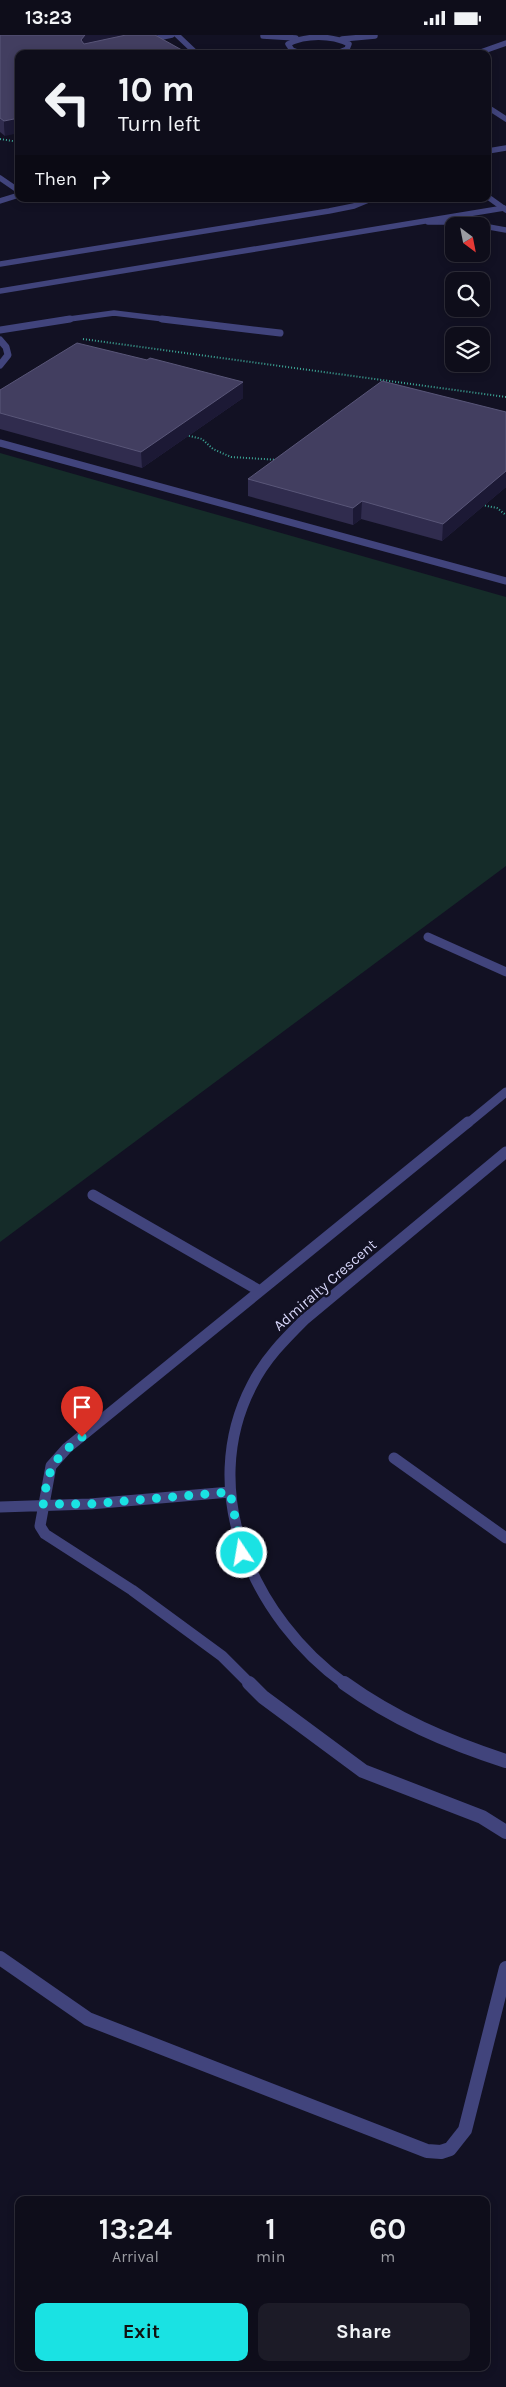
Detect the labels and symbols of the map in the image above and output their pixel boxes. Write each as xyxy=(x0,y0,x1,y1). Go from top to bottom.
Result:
north arrow xyxy=(445,217,490,263)
street label: Admiralty Crescent xyxy=(270,1235,380,1335)
pin xyxy=(61,1386,103,1437)
position arrow xyxy=(215,1526,267,1578)

